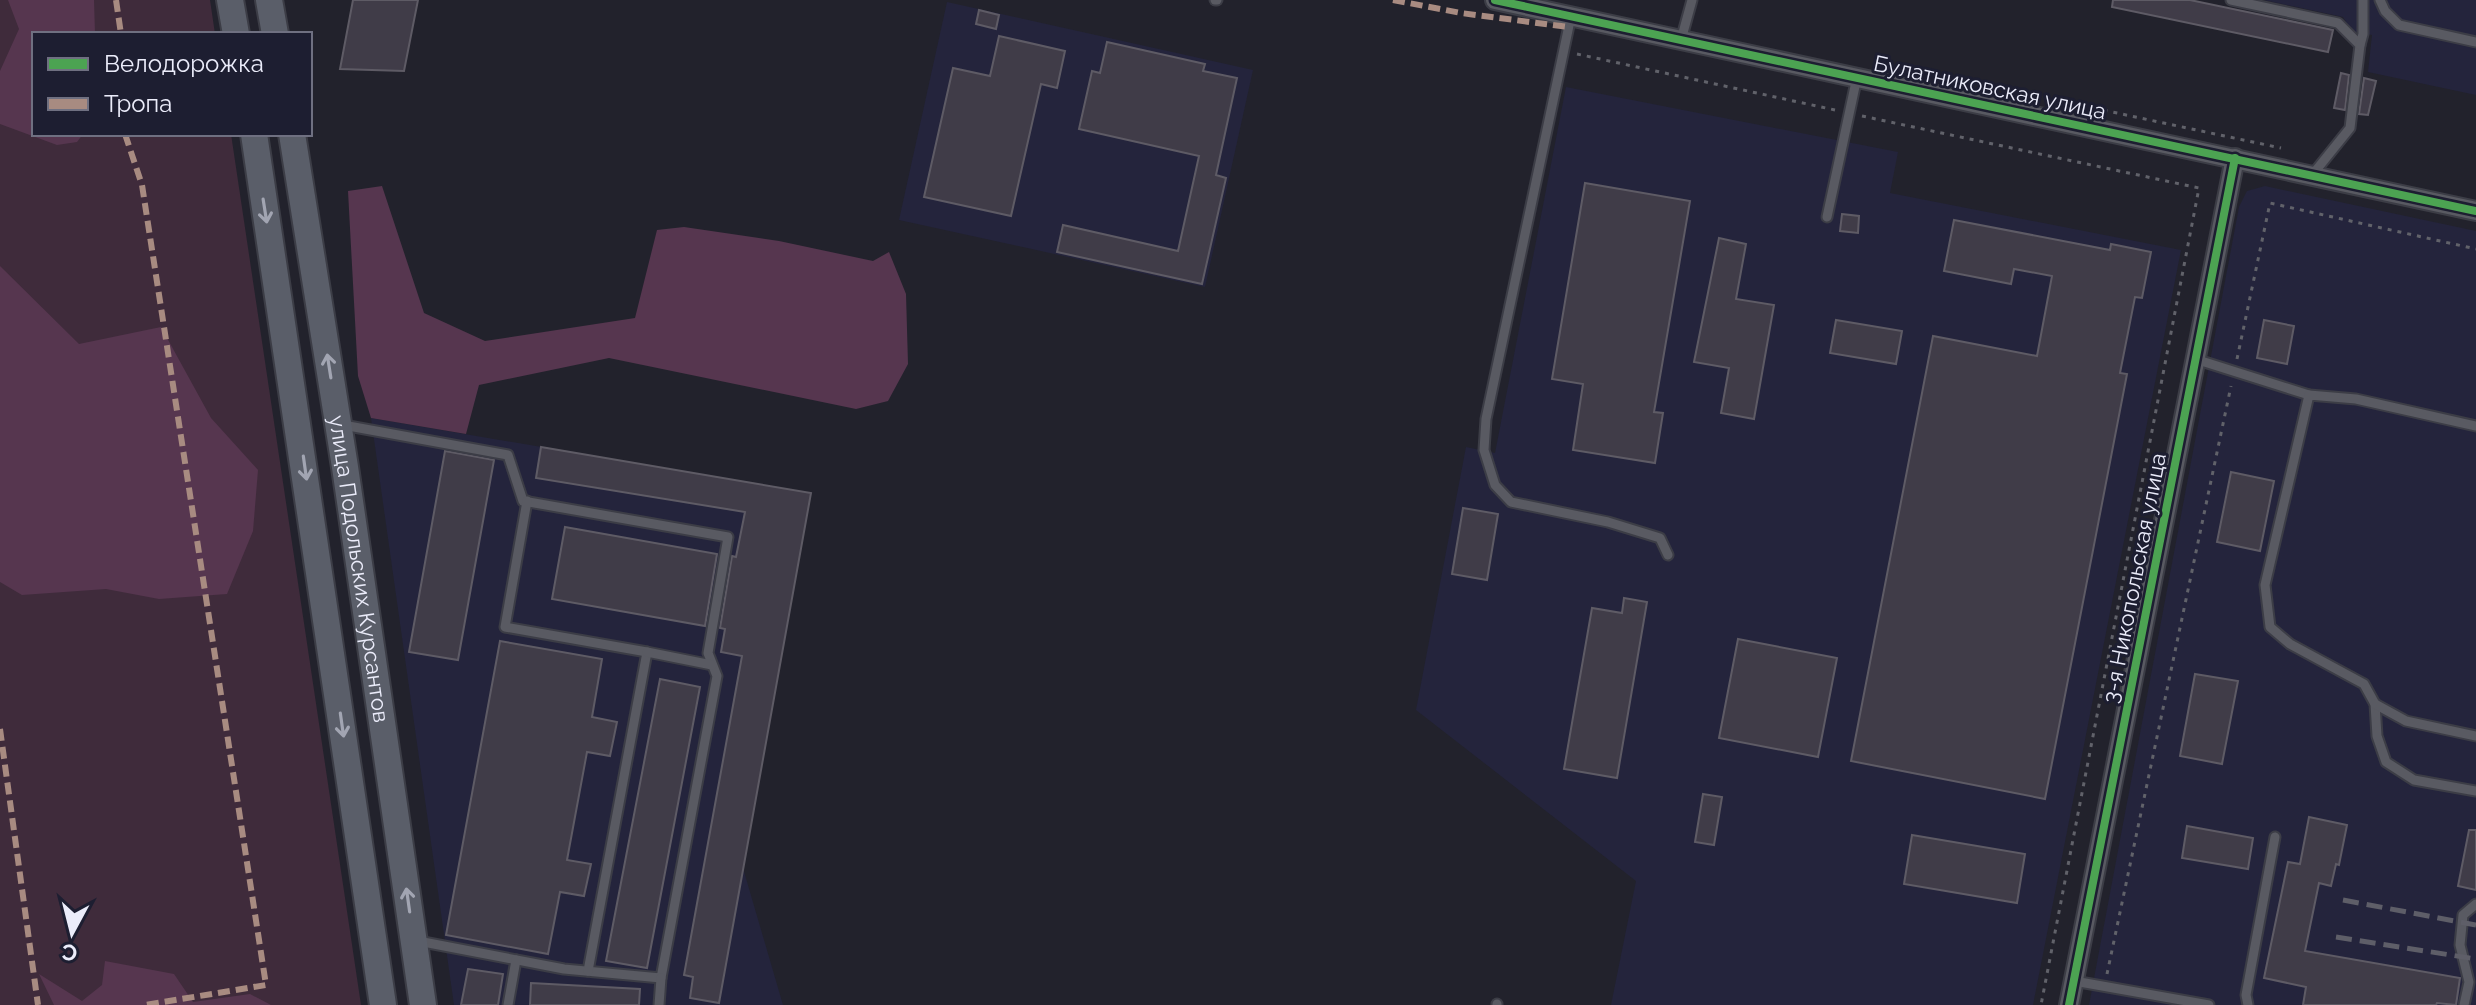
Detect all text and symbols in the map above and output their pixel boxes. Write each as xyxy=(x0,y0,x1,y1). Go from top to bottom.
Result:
legend xyxy=(32,32,312,136)
text: Велодорожка xyxy=(104,49,264,78)
street label: Булатниковская улица xyxy=(1871,50,2109,124)
text: Тропа xyxy=(104,89,172,118)
one-way arrow xyxy=(259,198,274,223)
one-way arrow xyxy=(320,354,335,379)
street label: улица Подольских Курсантов xyxy=(324,413,395,724)
street label: 3-я Никопольская улица xyxy=(2097,451,2171,705)
one-way arrow xyxy=(298,455,313,480)
one-way arrow xyxy=(335,712,350,738)
one-way arrow xyxy=(400,888,415,913)
north arrow xyxy=(32,893,112,973)
text: С xyxy=(60,939,79,967)

